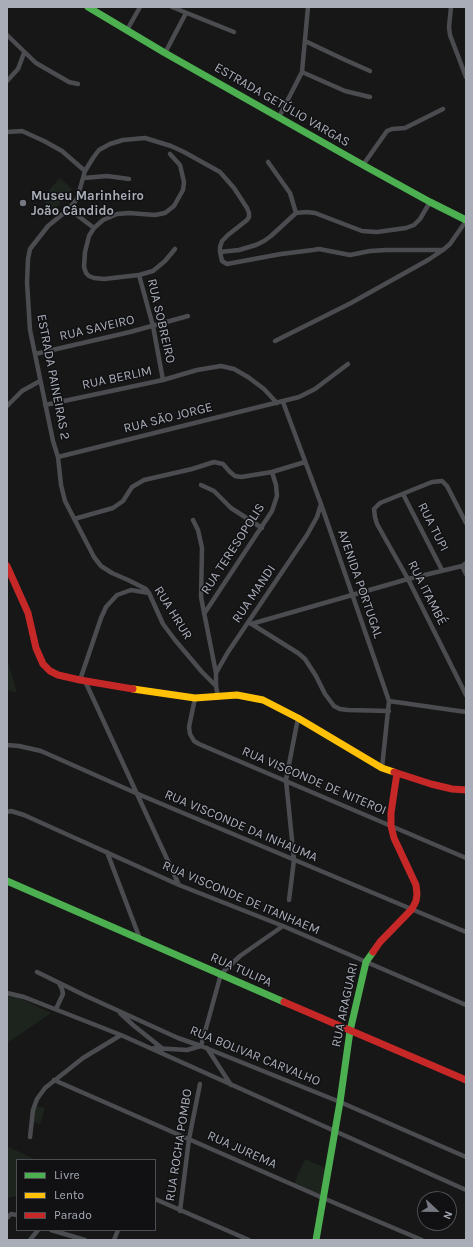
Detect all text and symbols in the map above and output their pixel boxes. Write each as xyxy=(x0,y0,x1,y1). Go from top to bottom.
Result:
street label: ESTRADA GETÚLIO VARGAS xyxy=(211,60,353,150)
place label: Museu Marinheiro João Cândido xyxy=(31,188,144,219)
marker: Museu Marinheiro João Cândido xyxy=(18,198,28,208)
street label: RUA SOBREIRO xyxy=(144,277,178,365)
street label: RUA SAVEIRO xyxy=(58,312,136,344)
street label: ESTRADA PAINEIRAS 2 xyxy=(33,313,73,441)
street label: RUA BERLIM xyxy=(81,363,153,393)
street label: RUA SÃO JORGE xyxy=(122,399,214,437)
street label: RUA TUPI xyxy=(414,500,452,554)
street label: RUA TERESOPOLIS xyxy=(198,501,268,597)
street label: AVENIDA PORTUGAL xyxy=(334,528,386,640)
street label: RUA ITAMBÉ xyxy=(404,558,450,628)
street label: RUA MANDI xyxy=(229,562,279,626)
street label: RUA HRUR xyxy=(150,583,196,643)
street label: RUA VISCONDE DE NITEROI xyxy=(239,743,389,819)
street label: RUA VISCONDE DA INHAUMA xyxy=(162,787,320,865)
street label: RUA VISCONDE DE ITANHAEM xyxy=(160,858,322,938)
street label: RUA TULIPA xyxy=(208,949,274,991)
street label: RUA ARAGUARI xyxy=(328,961,362,1049)
street label: RUA BOLIVAR CARVALHO xyxy=(187,1023,323,1089)
street label: RUA ROCHA POMBO xyxy=(162,1088,196,1202)
street label: RUA JUREMA xyxy=(205,1128,279,1172)
legend xyxy=(16,1159,156,1231)
text: Livre xyxy=(54,1168,80,1182)
text: Lento xyxy=(54,1188,84,1202)
north arrow xyxy=(417,1191,457,1231)
text: Parado xyxy=(54,1208,92,1222)
text: N xyxy=(440,1209,455,1221)

